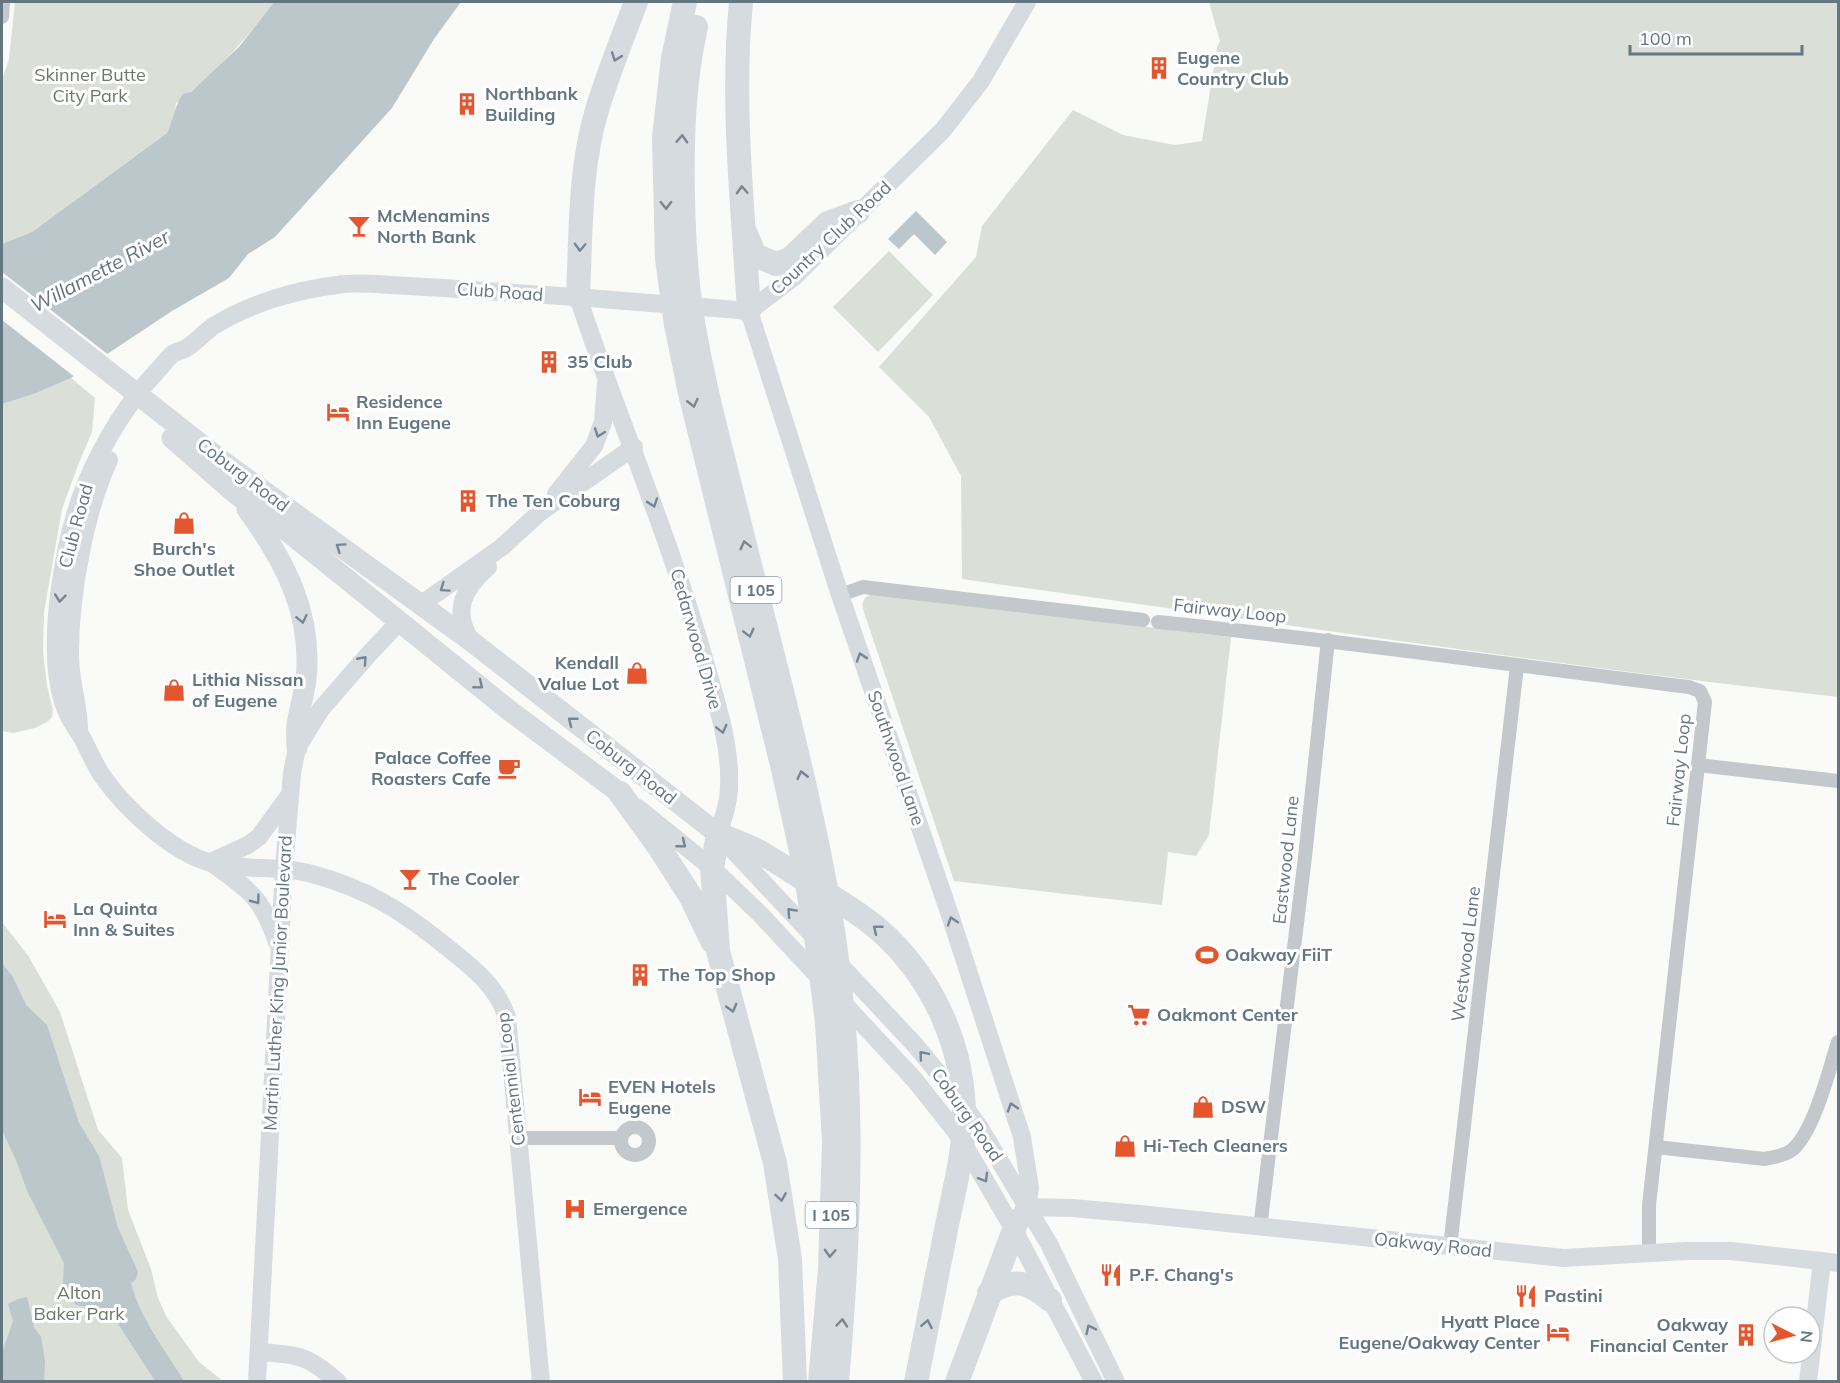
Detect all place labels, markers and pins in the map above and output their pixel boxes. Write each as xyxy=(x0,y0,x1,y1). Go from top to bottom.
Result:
place label: Eugene Country Club xyxy=(1177,46,1289,90)
building icon: Eugene Country Club xyxy=(1146,55,1172,81)
place label: Northbank Building xyxy=(485,82,579,126)
building icon: Northbank Building xyxy=(454,91,480,117)
place label: McMenamins North Bank xyxy=(377,204,490,248)
bar icon: McMenamins North Bank xyxy=(346,213,372,239)
building icon: 35 Club xyxy=(536,349,562,375)
place label: 35 Club xyxy=(567,350,632,373)
place label: Residence Inn Eugene xyxy=(356,390,451,434)
hotel icon: Residence Inn Eugene xyxy=(325,399,351,425)
building icon: The Ten Coburg xyxy=(455,488,481,514)
place label: The Ten Coburg xyxy=(486,489,621,512)
shop icon: Burch's Shoe Outlet xyxy=(171,510,197,536)
place label: Burch's Shoe Outlet xyxy=(134,537,235,581)
place label: Kendall Value Lot xyxy=(537,651,619,695)
shop icon: Kendall Value Lot xyxy=(624,660,650,686)
place label: Lithia Nissan of Eugene xyxy=(192,668,304,712)
shop icon: Lithia Nissan of Eugene xyxy=(161,677,187,703)
place label: Palace Coffee Roasters Cafe xyxy=(371,746,491,790)
cafe icon: Palace Coffee Roasters Cafe xyxy=(496,755,522,781)
bar icon: The Cooler xyxy=(397,866,423,892)
place label: The Cooler xyxy=(428,867,520,890)
place label: La Quinta Inn & Suites xyxy=(73,897,175,941)
hotel icon: La Quinta Inn & Suites xyxy=(42,906,68,932)
sports icon: Oakway FiiT xyxy=(1194,942,1220,968)
place label: Oakway FiiT xyxy=(1225,943,1332,966)
building icon: The Top Shop xyxy=(627,962,653,988)
place label: The Top Shop xyxy=(658,963,776,986)
supermarket icon: Oakmont Center xyxy=(1126,1002,1152,1028)
place label: Oakmont Center xyxy=(1157,1003,1299,1026)
place label: EVEN Hotels Eugene xyxy=(608,1075,716,1119)
hotel icon: EVEN Hotels Eugene xyxy=(577,1084,603,1110)
shop icon: DSW xyxy=(1190,1094,1216,1120)
place label: DSW xyxy=(1221,1095,1266,1118)
shop icon: Hi-Tech Cleaners xyxy=(1112,1133,1138,1159)
place label: Hi-Tech Cleaners xyxy=(1143,1134,1288,1157)
hospital icon: Emergence xyxy=(562,1196,588,1222)
place label: Emergence xyxy=(593,1197,687,1220)
restaurant icon: P.F. Chang's xyxy=(1098,1262,1124,1288)
place label: P.F. Chang's xyxy=(1129,1263,1233,1286)
restaurant icon: Pastini xyxy=(1513,1283,1539,1309)
place label: Pastini xyxy=(1544,1284,1603,1307)
place label: Hyatt Place Eugene/Oakway Center xyxy=(1339,1310,1541,1354)
place label: Oakway Financial Center xyxy=(1589,1313,1729,1357)
hotel icon: Hyatt Place Eugene/Oakway Center xyxy=(1545,1319,1571,1345)
building icon: Oakway Financial Center xyxy=(1733,1322,1759,1348)

